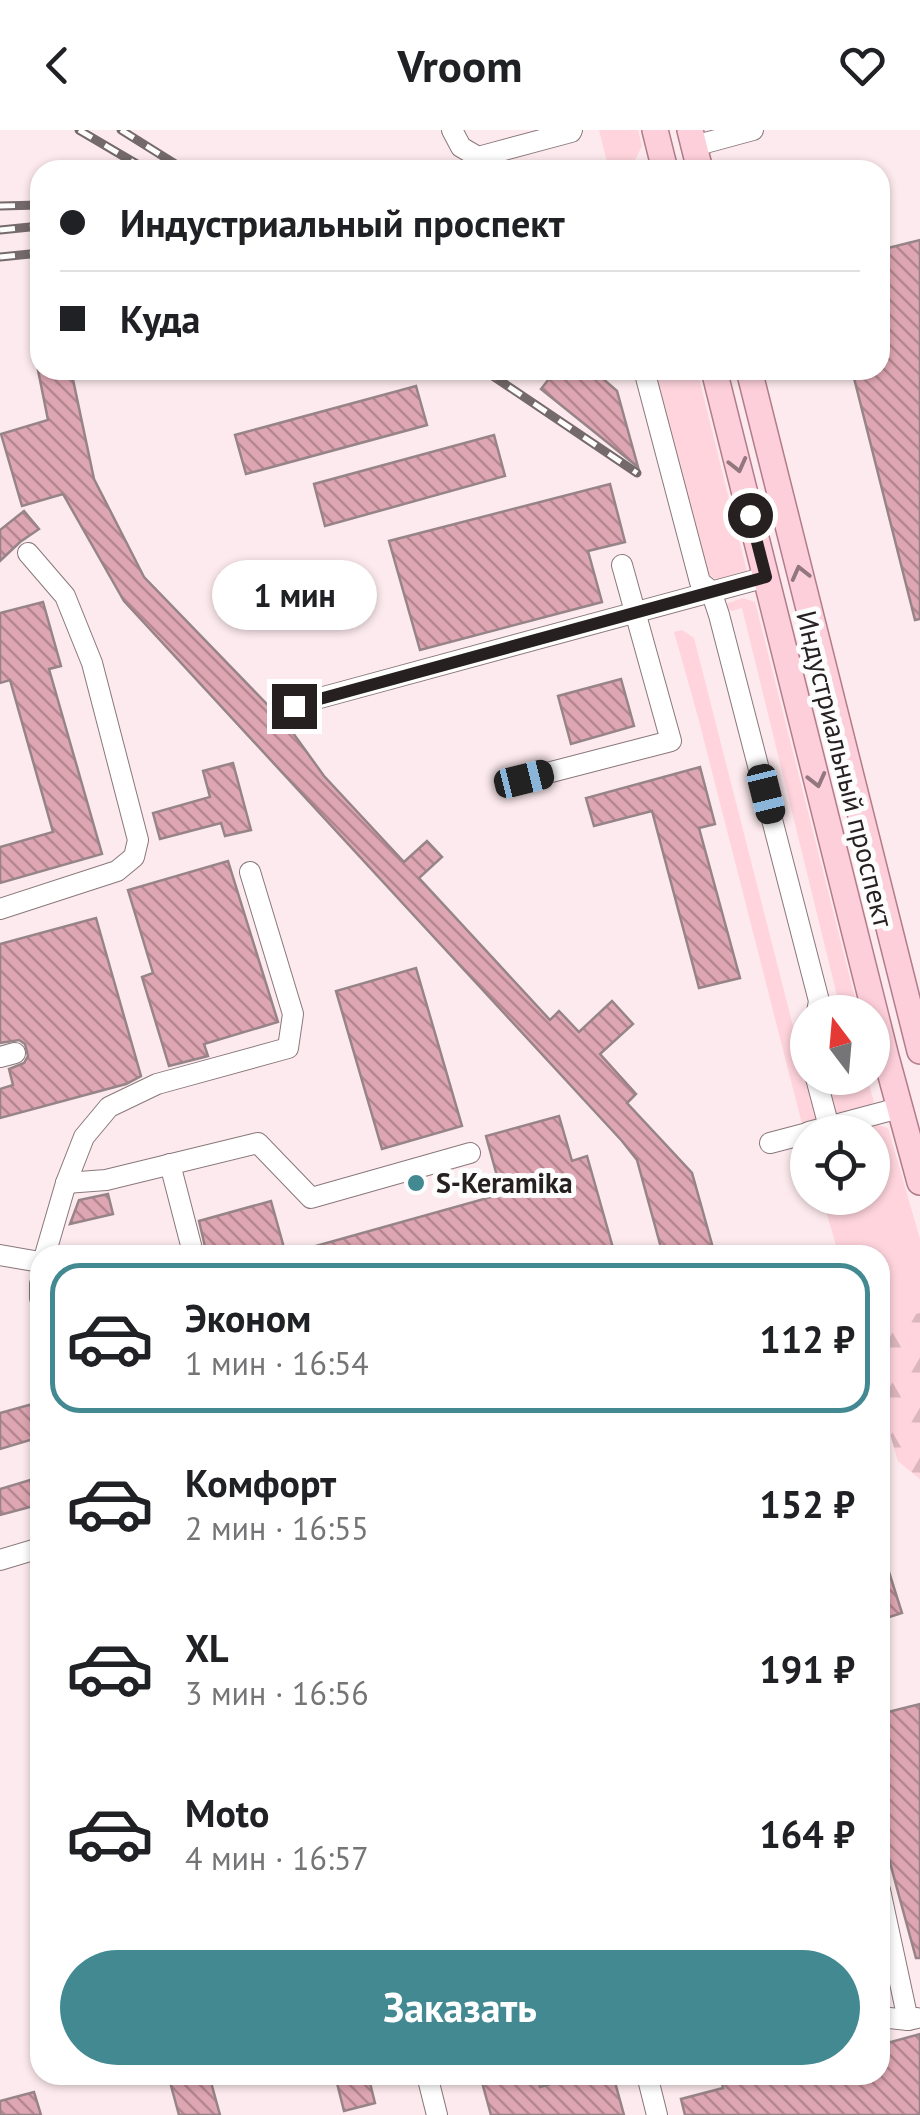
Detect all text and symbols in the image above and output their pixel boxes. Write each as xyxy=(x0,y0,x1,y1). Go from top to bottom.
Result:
text: Vroom xyxy=(398,36,522,94)
icon: back xyxy=(30,38,85,93)
icon: heart xyxy=(835,38,890,93)
text: Индустриальный проспект xyxy=(120,198,565,247)
text: Куда xyxy=(120,294,200,343)
one-way arrow xyxy=(726,456,747,473)
route start xyxy=(728,493,773,538)
callout: 1 мин xyxy=(212,561,376,631)
one-way arrow xyxy=(790,565,811,582)
text: 1 мин xyxy=(253,574,336,616)
street label: Индустриальный проспект xyxy=(788,607,903,932)
route end xyxy=(272,684,317,729)
car xyxy=(491,757,557,801)
car xyxy=(744,761,788,827)
one-way arrow xyxy=(805,771,826,788)
north arrow xyxy=(790,995,890,1095)
map controls xyxy=(790,995,890,1215)
button: locate xyxy=(790,1115,890,1215)
place label: S-Keramika xyxy=(436,1164,573,1201)
marker: S-Keramika xyxy=(405,1172,427,1194)
icon: car xyxy=(65,1293,155,1383)
text: Эконом xyxy=(185,1293,311,1342)
text: 112 ₽ xyxy=(759,1314,855,1363)
text: 1 мин · 16:54 xyxy=(185,1342,369,1384)
icon: car xyxy=(65,1458,155,1548)
text: Комфорт xyxy=(185,1458,336,1507)
text: 152 ₽ xyxy=(759,1479,855,1528)
text: 2 мин · 16:55 xyxy=(185,1507,369,1549)
icon: car xyxy=(65,1623,155,1713)
text: XL xyxy=(185,1623,229,1672)
text: 191 ₽ xyxy=(759,1644,855,1693)
text: 3 мин · 16:56 xyxy=(185,1672,369,1714)
icon: car xyxy=(65,1788,155,1878)
text: Moto xyxy=(185,1788,269,1837)
text: 164 ₽ xyxy=(759,1809,855,1858)
text: 4 мин · 16:57 xyxy=(185,1837,369,1879)
button: Заказать xyxy=(60,1950,860,2065)

